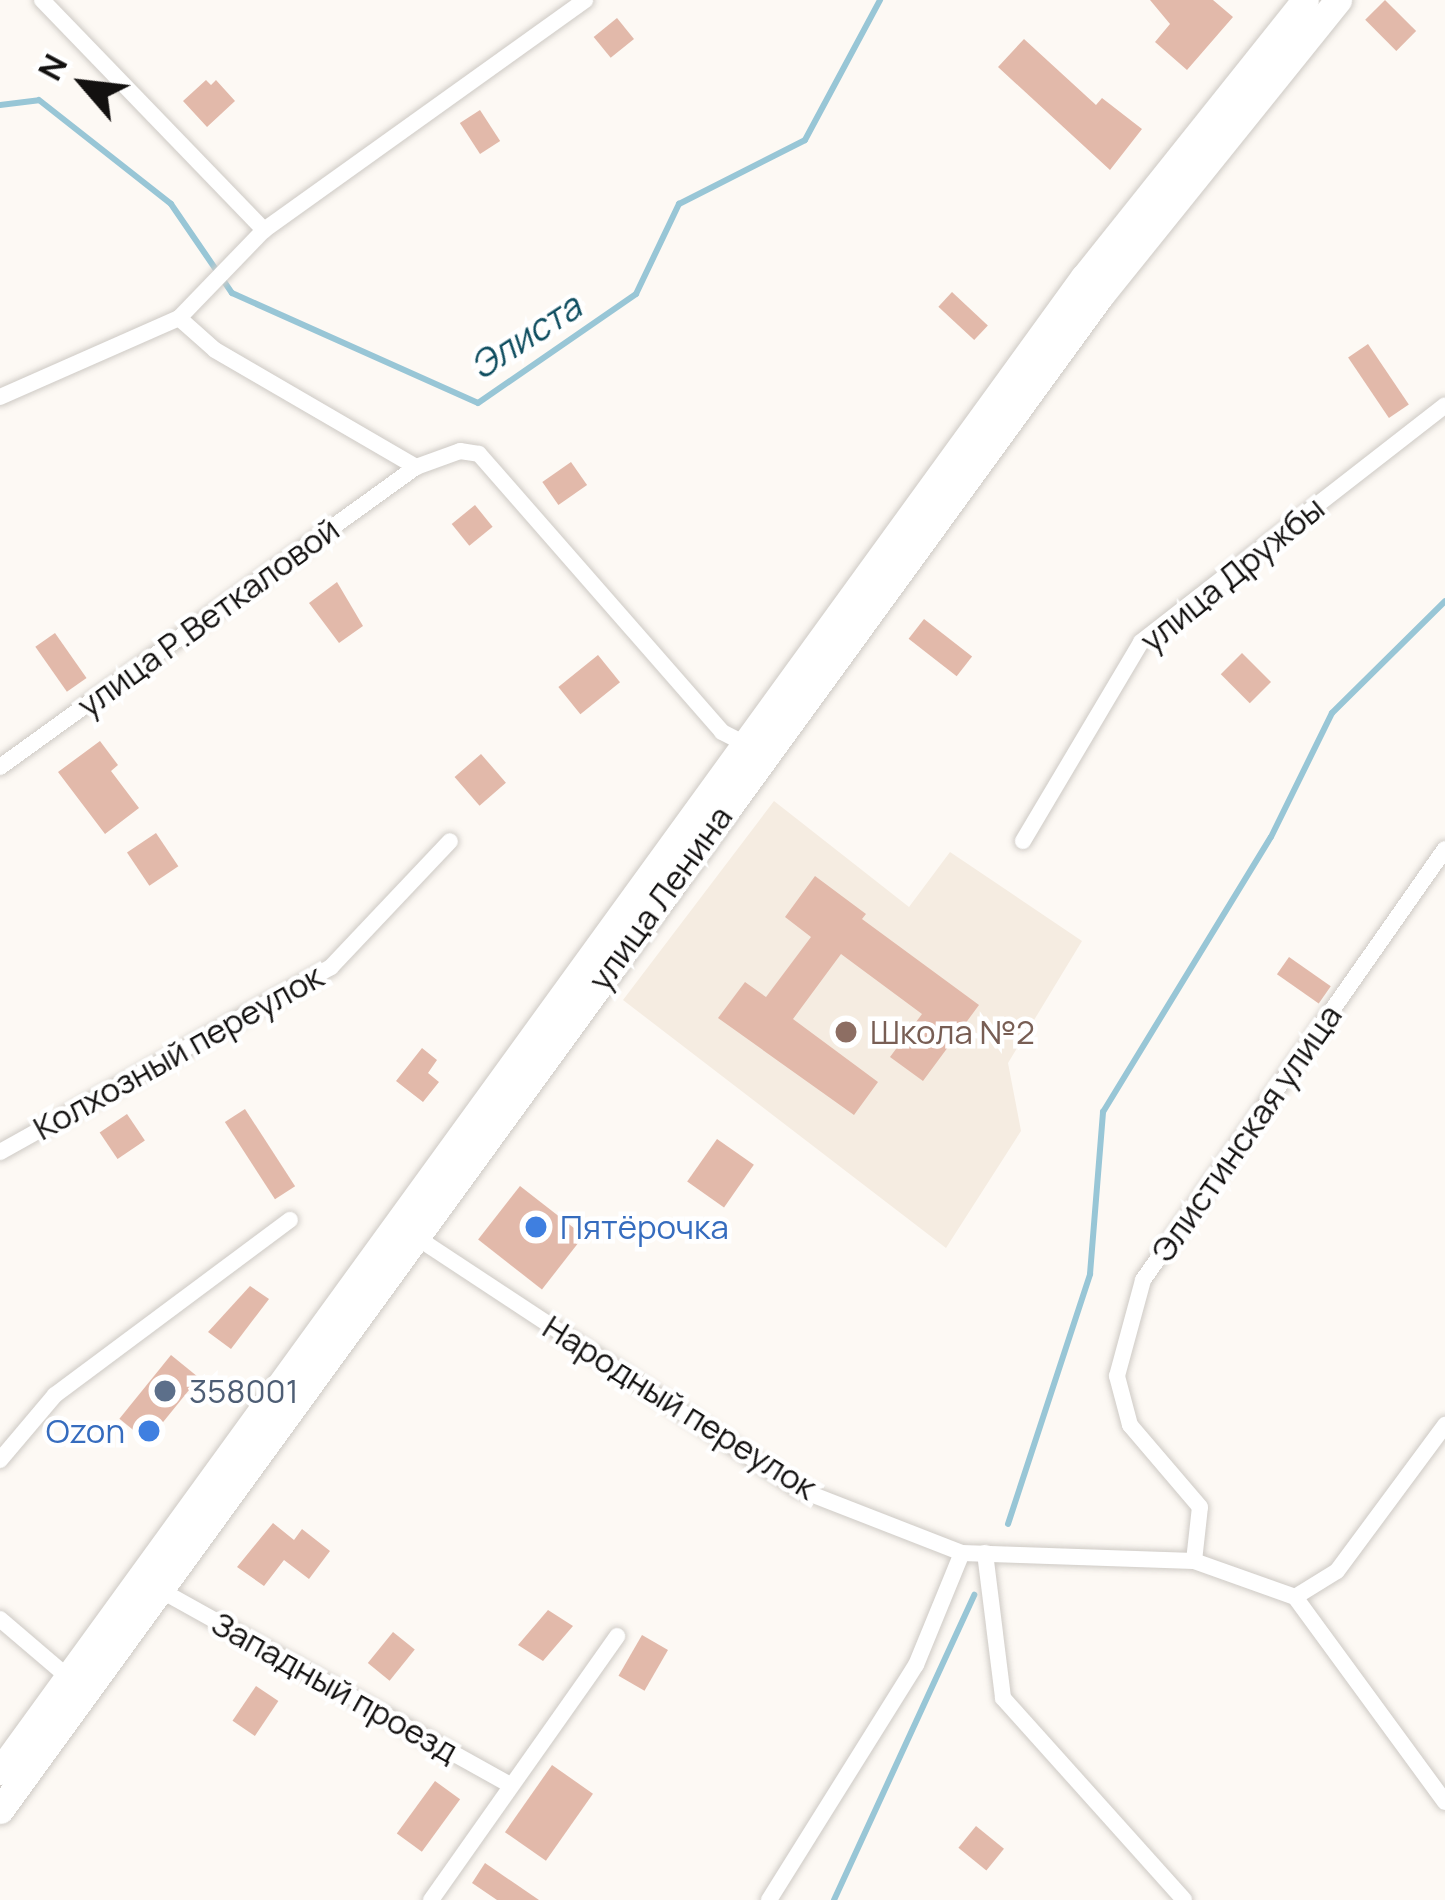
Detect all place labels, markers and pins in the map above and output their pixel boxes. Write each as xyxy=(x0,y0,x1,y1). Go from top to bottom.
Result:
place label: Школа №2 xyxy=(870,1012,1035,1052)
marker: Школа №2 xyxy=(833,1019,859,1045)
place label: Пятёрочка xyxy=(560,1207,729,1247)
marker: Пятёрочка xyxy=(523,1214,549,1240)
place label: 358001 xyxy=(189,1371,299,1411)
marker: 358001 xyxy=(152,1378,178,1404)
place label: Ozon xyxy=(46,1411,125,1451)
marker: Ozon xyxy=(136,1418,162,1444)

